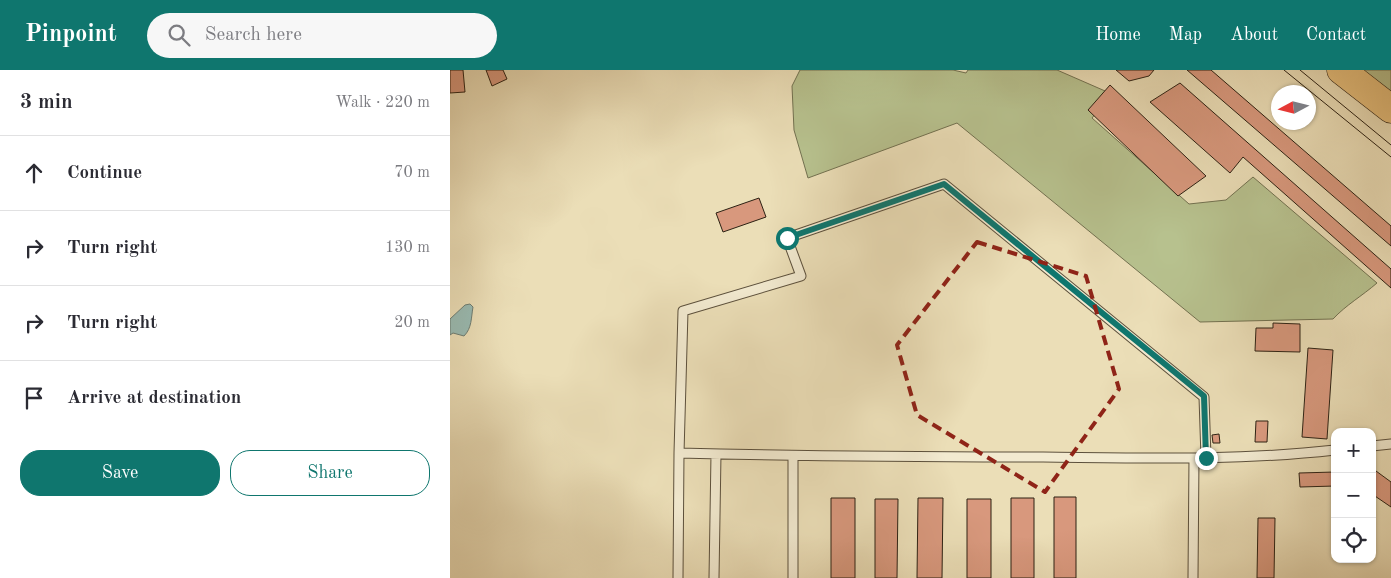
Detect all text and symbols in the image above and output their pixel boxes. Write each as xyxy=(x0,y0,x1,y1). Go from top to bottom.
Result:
search box xyxy=(147,13,497,58)
icon: search xyxy=(165,21,193,49)
text: Pinpoint xyxy=(25,23,117,47)
text: Search here xyxy=(205,26,302,45)
text: Home xyxy=(1095,26,1141,44)
text: Map xyxy=(1169,26,1202,44)
text: About xyxy=(1230,26,1278,44)
text: Contact xyxy=(1306,26,1366,44)
north arrow xyxy=(1271,85,1316,130)
text: 3 min xyxy=(20,92,73,113)
text: Walk · 220 m xyxy=(335,95,430,111)
icon: ahead xyxy=(20,159,48,187)
text: Continue xyxy=(67,164,142,183)
text: 70 m xyxy=(394,165,430,181)
route start xyxy=(776,227,799,250)
icon: right xyxy=(20,234,48,262)
text: Turn right xyxy=(67,239,157,258)
text: 130 m xyxy=(385,240,430,256)
icon: right xyxy=(20,309,48,337)
text: Turn right xyxy=(67,314,157,333)
text: 20 m xyxy=(394,315,430,331)
icon: arrive xyxy=(20,384,48,412)
text: Arrive at destination xyxy=(67,389,241,408)
map controls xyxy=(1331,428,1376,563)
button: + xyxy=(1331,428,1376,473)
route end xyxy=(1195,447,1218,470)
button: Save xyxy=(20,450,220,496)
button: Share xyxy=(230,450,430,496)
button: − xyxy=(1331,473,1376,518)
button: locate xyxy=(1331,518,1376,563)

